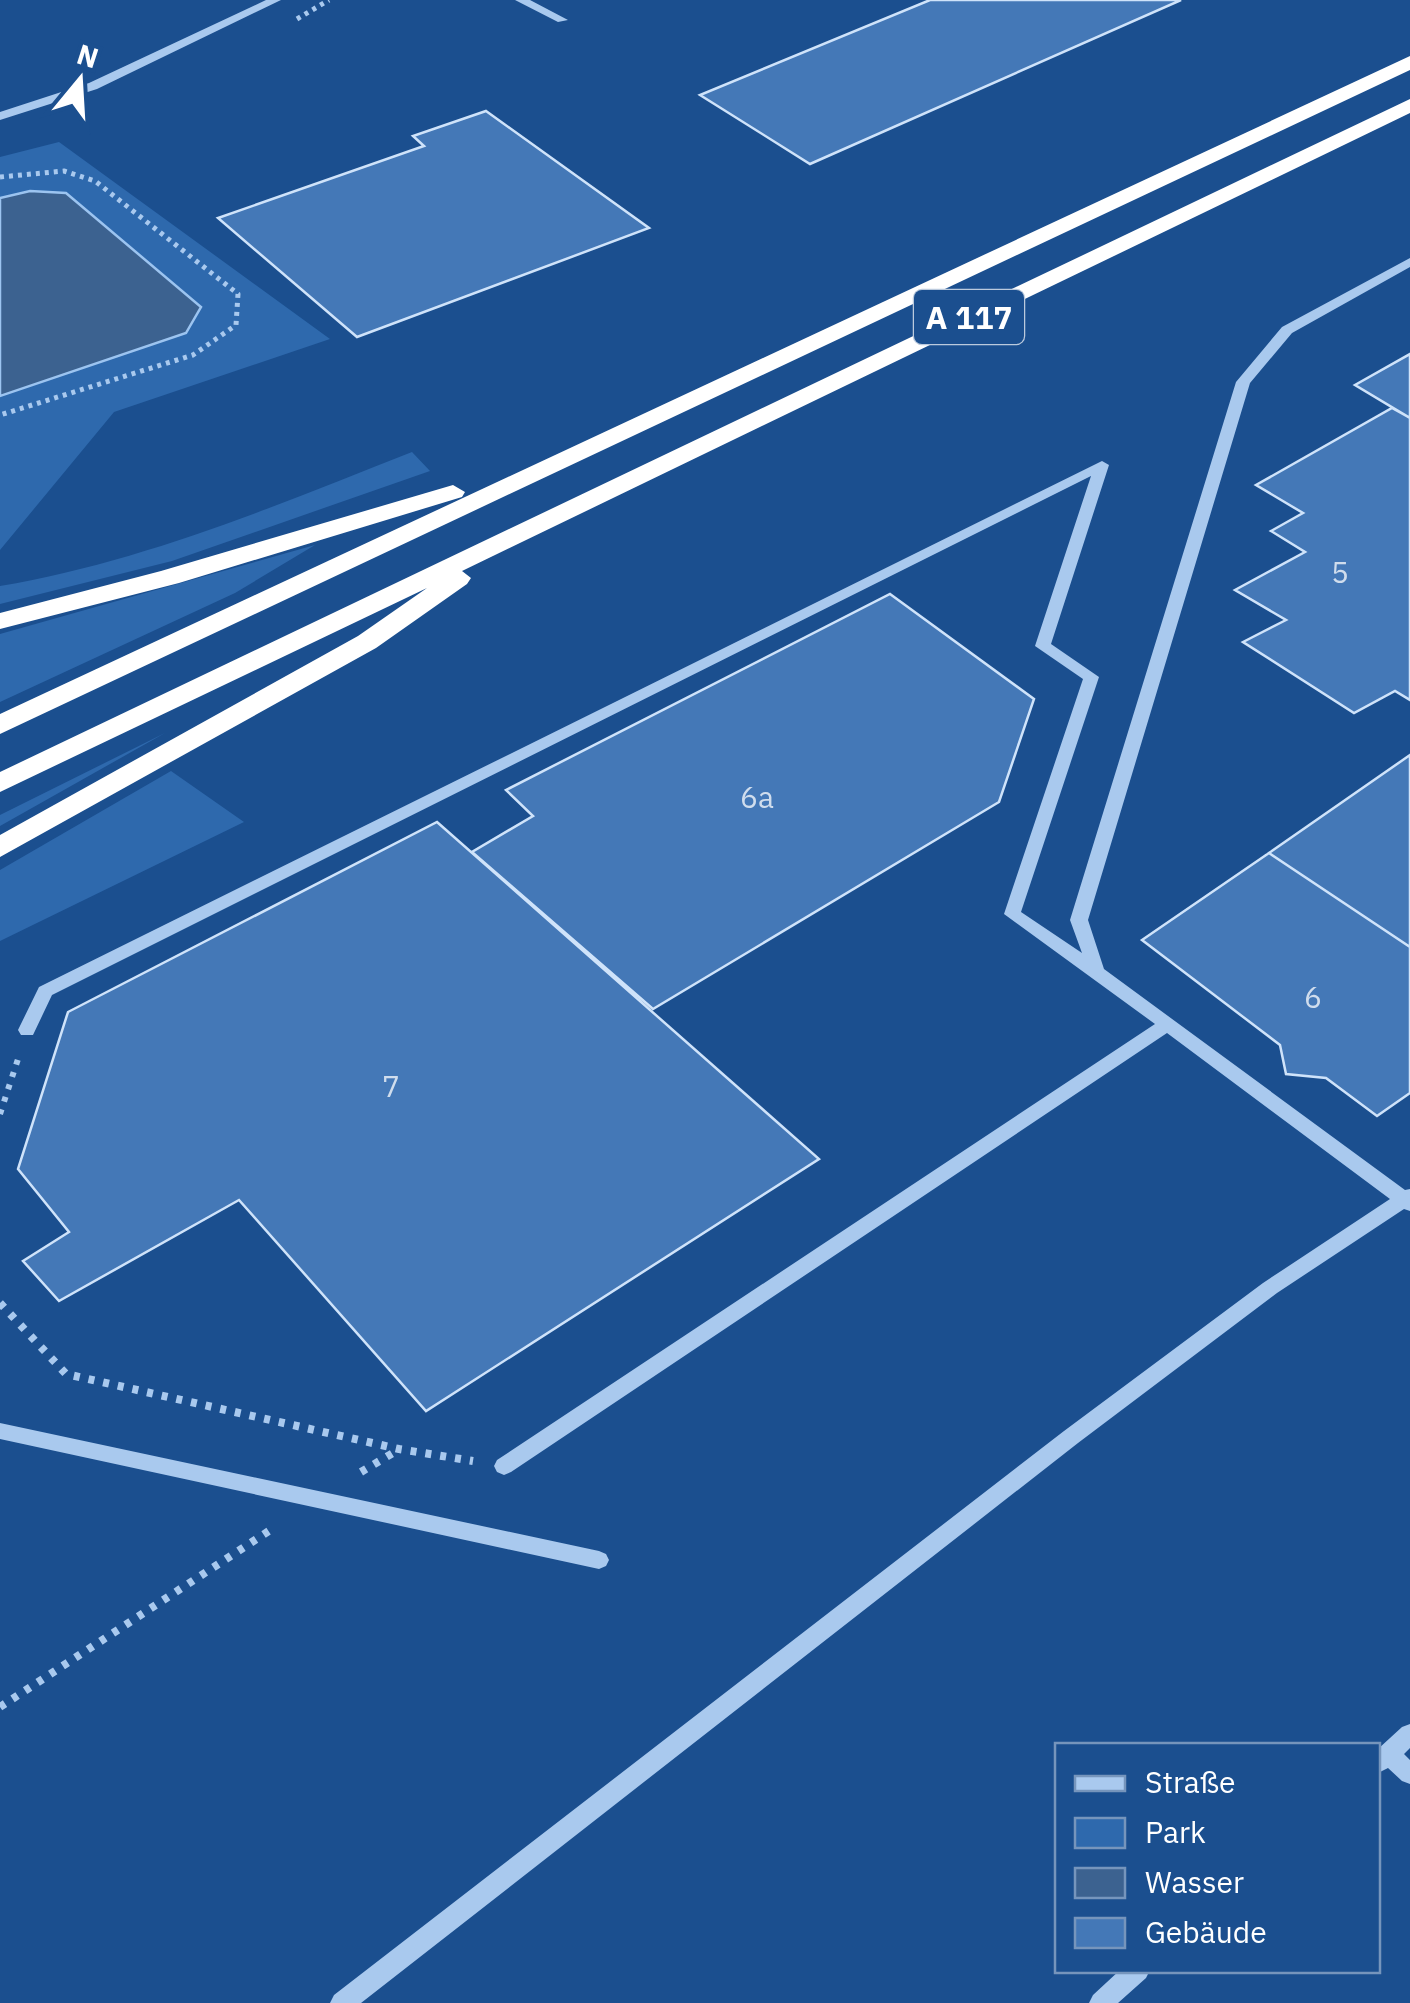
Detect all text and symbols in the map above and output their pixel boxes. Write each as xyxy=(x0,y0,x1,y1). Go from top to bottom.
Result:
north arrow xyxy=(30,30,130,130)
text: N xyxy=(73,35,103,76)
road number: A 117 xyxy=(914,290,1024,344)
house number: 5 xyxy=(1331,552,1349,591)
house number: 6a xyxy=(740,777,774,816)
house number: 6 xyxy=(1304,977,1322,1016)
house number: 7 xyxy=(382,1066,400,1105)
legend xyxy=(1055,1743,1380,1973)
text: Straße xyxy=(1145,1762,1236,1801)
text: Park xyxy=(1145,1812,1206,1851)
text: Wasser xyxy=(1145,1862,1244,1901)
text: Gebäude xyxy=(1145,1912,1267,1951)

